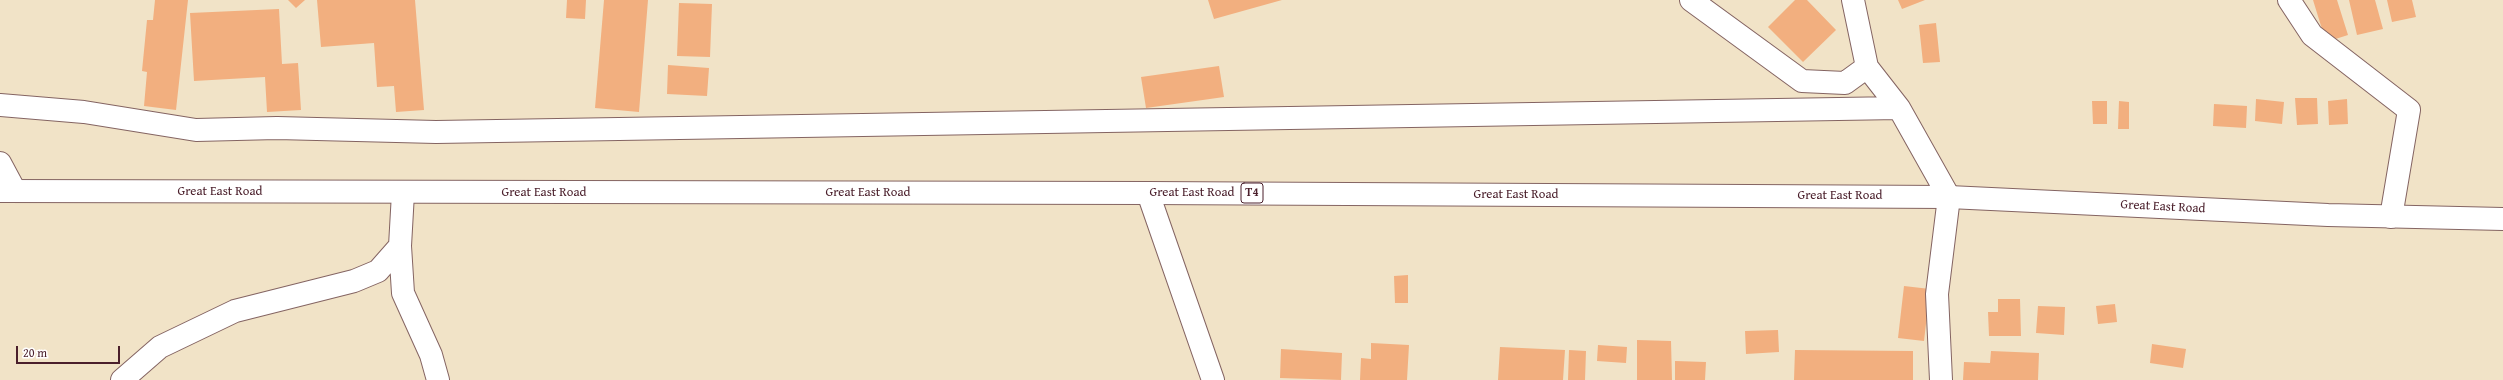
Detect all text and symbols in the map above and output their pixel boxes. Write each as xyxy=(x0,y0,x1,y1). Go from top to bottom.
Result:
road number: T4 xyxy=(1241,183,1263,203)
street label: Great East Road xyxy=(177,184,263,200)
street label: Great East Road xyxy=(501,185,587,201)
street label: Great East Road xyxy=(825,185,911,201)
street label: Great East Road xyxy=(1149,185,1235,201)
street label: Great East Road xyxy=(1473,187,1559,203)
street label: Great East Road xyxy=(1797,188,1883,204)
street label: Great East Road xyxy=(2120,197,2206,217)
scale bar xyxy=(18,338,122,364)
text: 20 m xyxy=(23,344,47,361)

